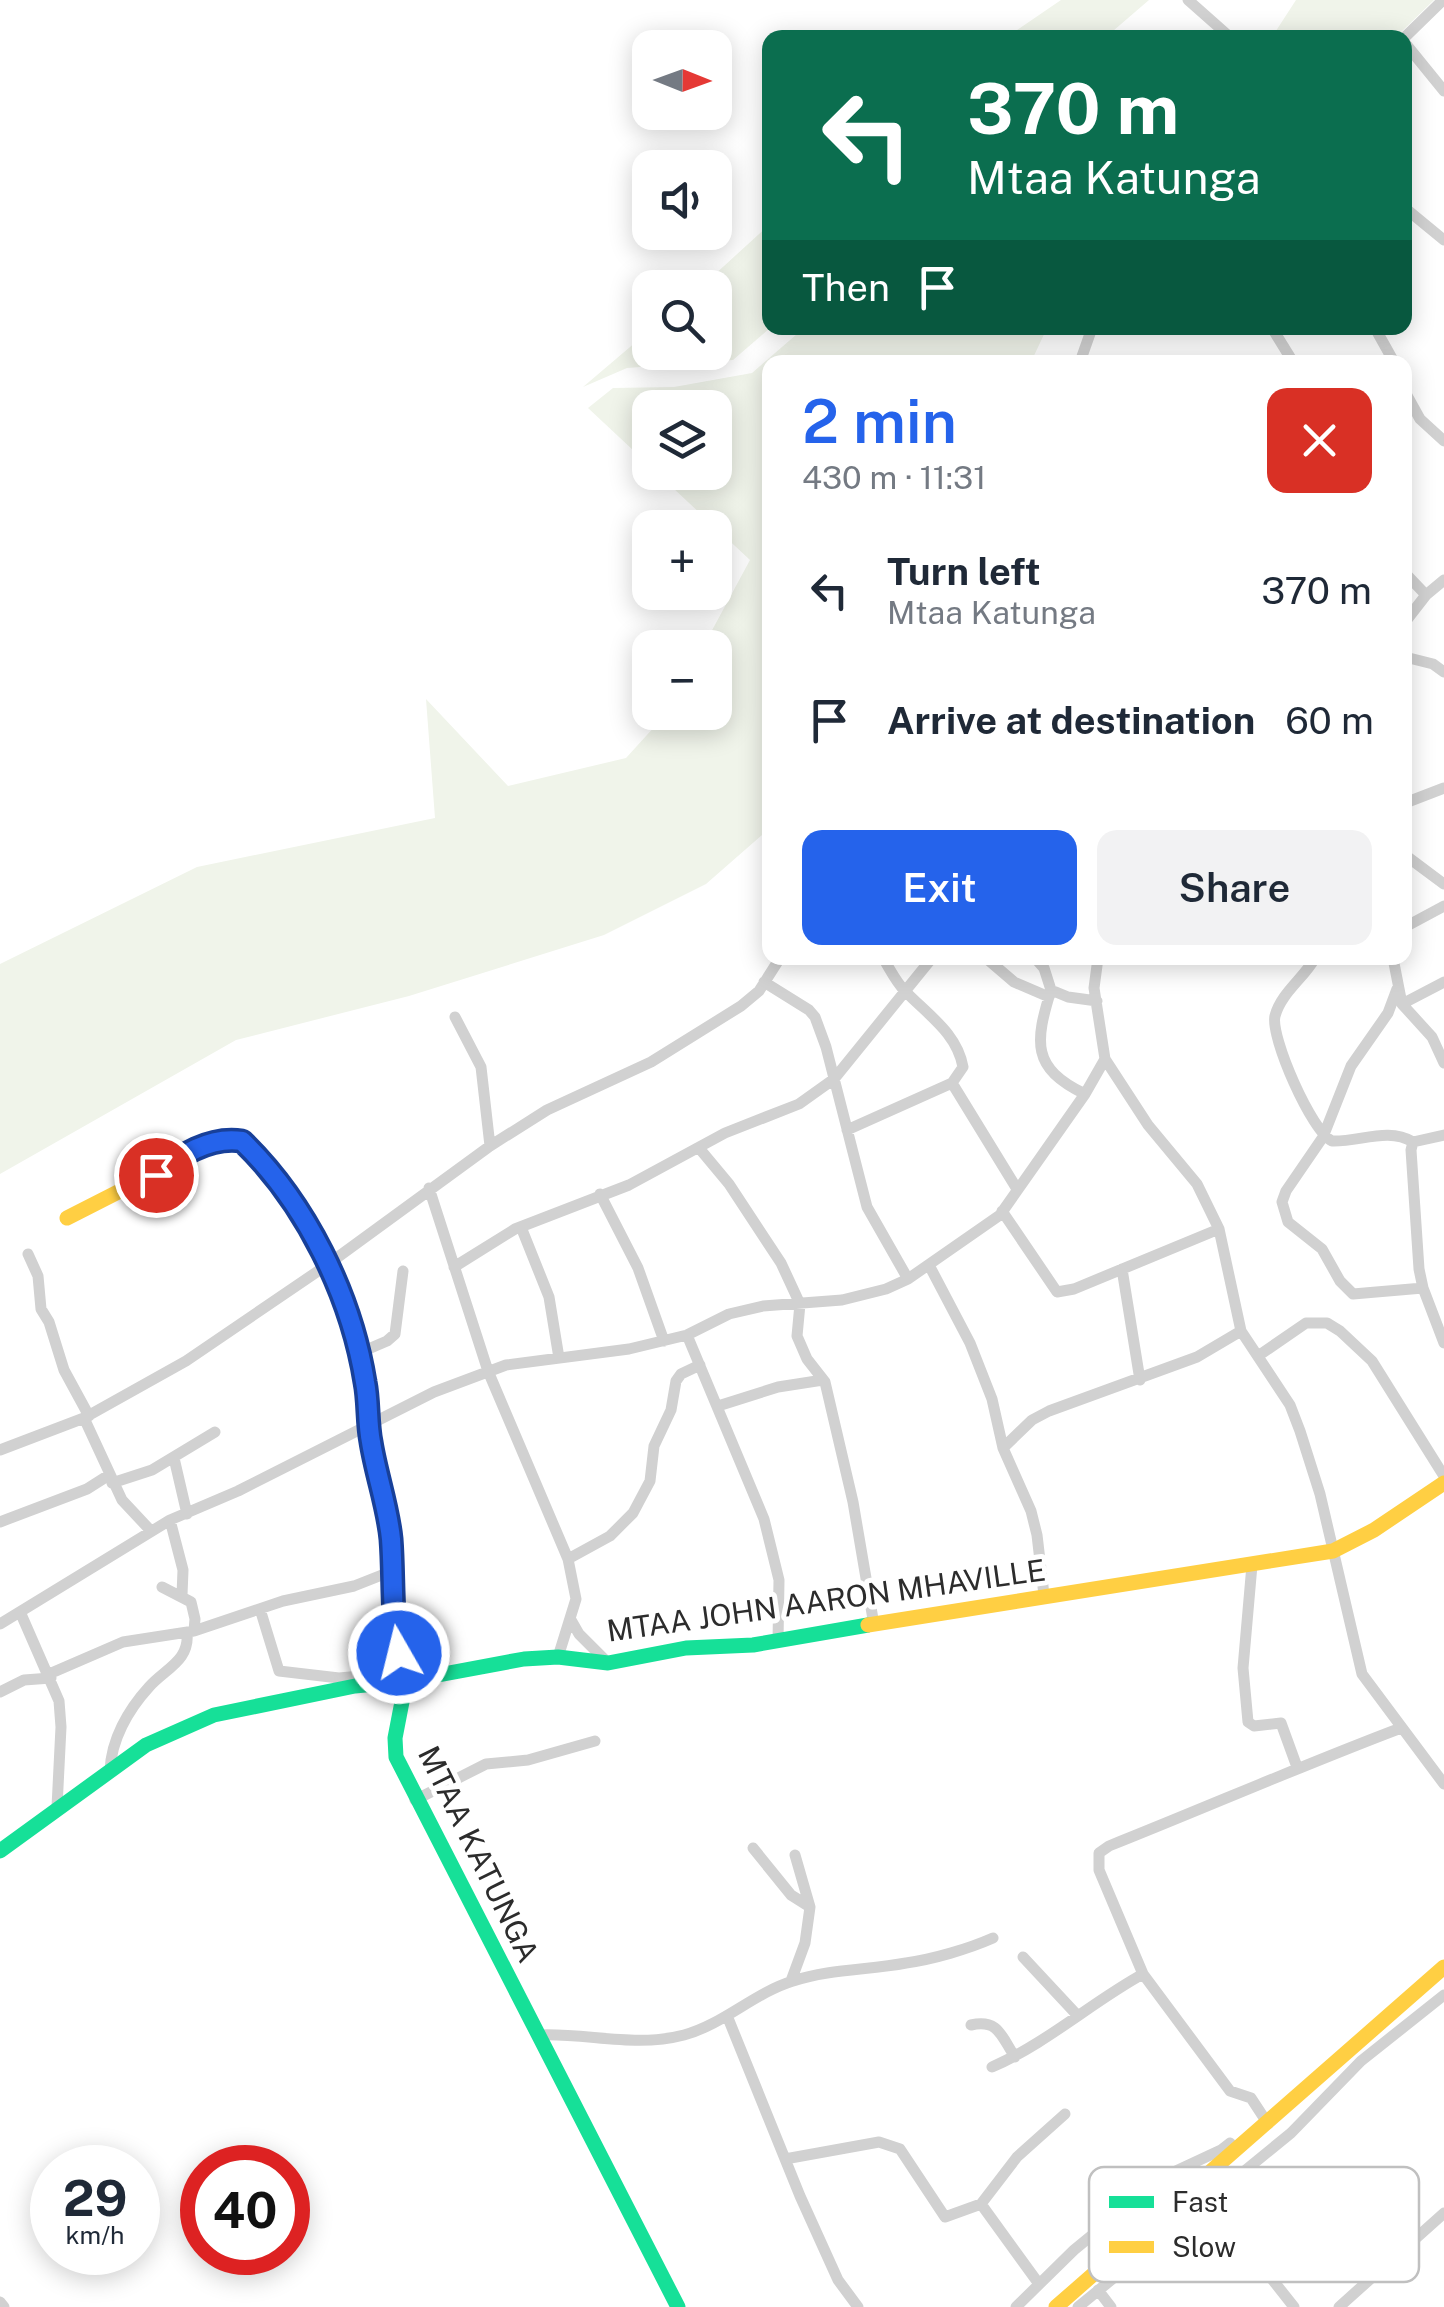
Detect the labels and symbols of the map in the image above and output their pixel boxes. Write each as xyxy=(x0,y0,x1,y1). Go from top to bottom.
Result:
north arrow xyxy=(632,30,732,130)
pin xyxy=(114,1133,199,1218)
street label: MTAA JOHN AARON MHAVILLE xyxy=(604,1551,1048,1649)
position arrow xyxy=(347,1601,451,1705)
street label: MTAA KATUNGA xyxy=(411,1740,547,1968)
speed limit sign: 40 xyxy=(180,2145,310,2275)
legend xyxy=(1089,2167,1419,2282)
text: Fast xyxy=(1172,2185,1228,2218)
text: Slow xyxy=(1172,2230,1236,2263)

